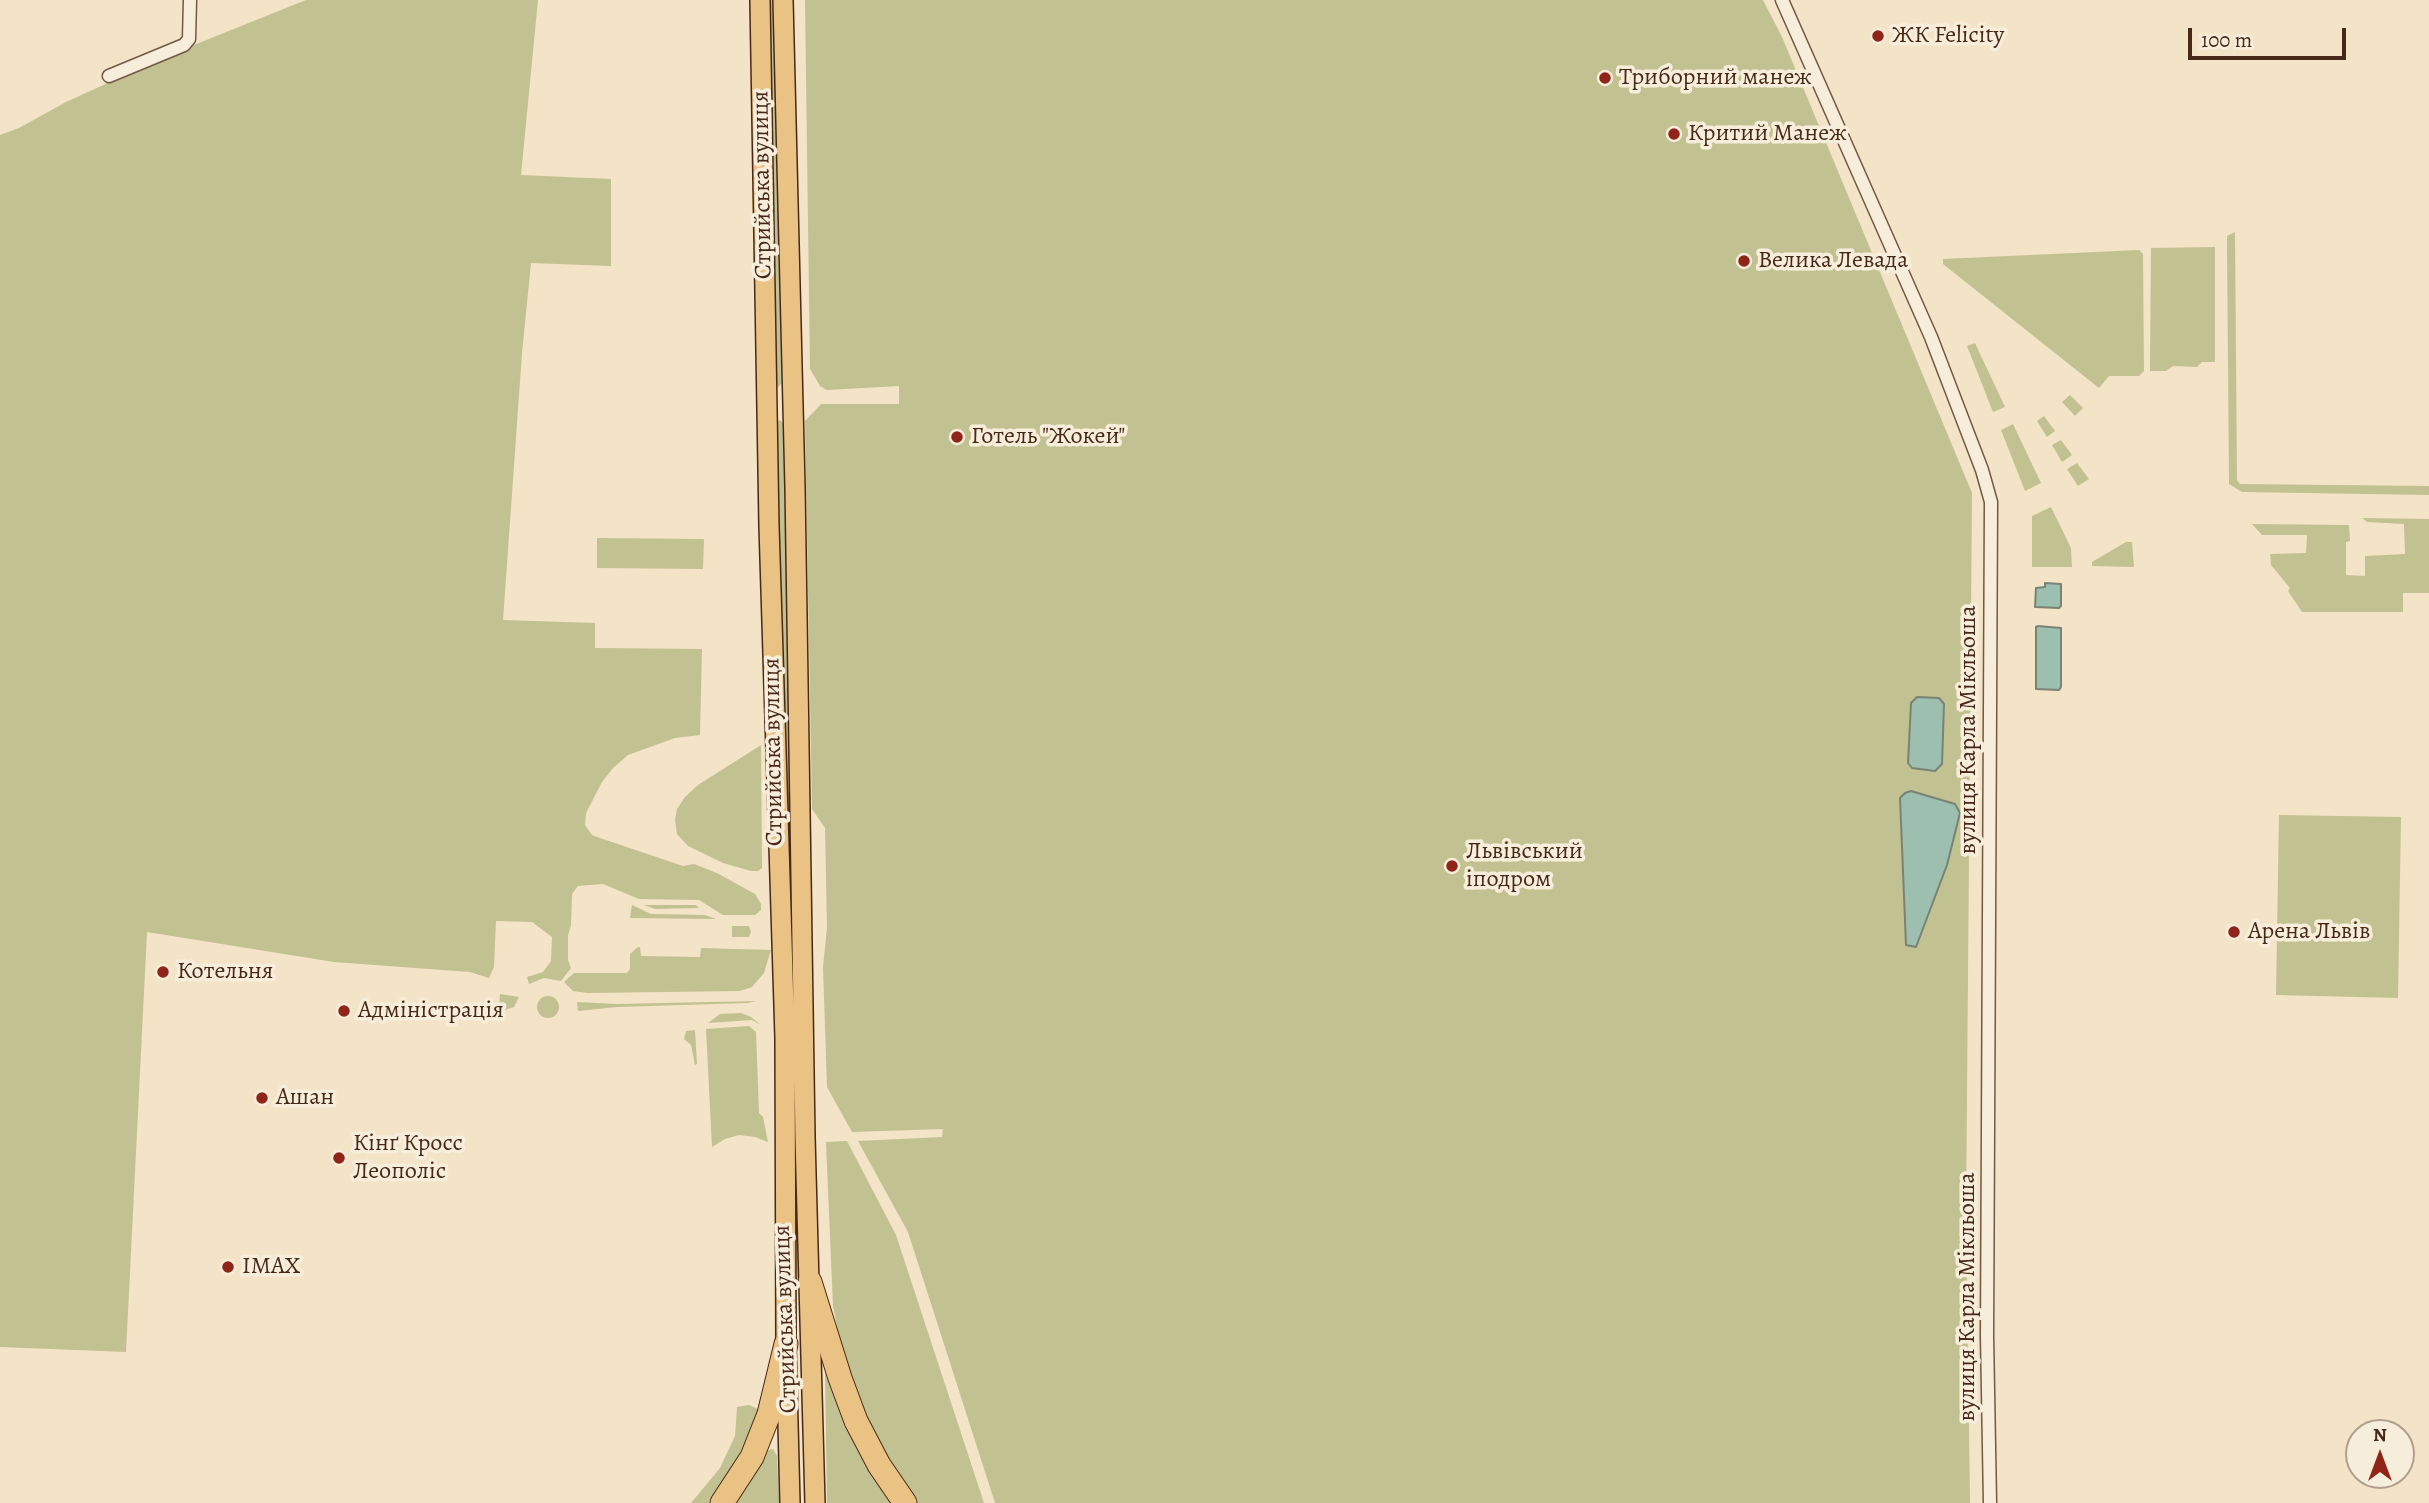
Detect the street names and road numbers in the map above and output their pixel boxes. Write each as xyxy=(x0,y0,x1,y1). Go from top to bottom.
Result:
street label: Стрийська вулиця xyxy=(747,91,779,279)
street label: вулиця Карла Мікльоша xyxy=(1955,605,1983,855)
street label: Стрийська вулиця xyxy=(758,658,790,846)
street label: вулиця Карла Мікльоша xyxy=(1954,1172,1982,1422)
street label: Стрийська вулиця xyxy=(768,1224,804,1414)

